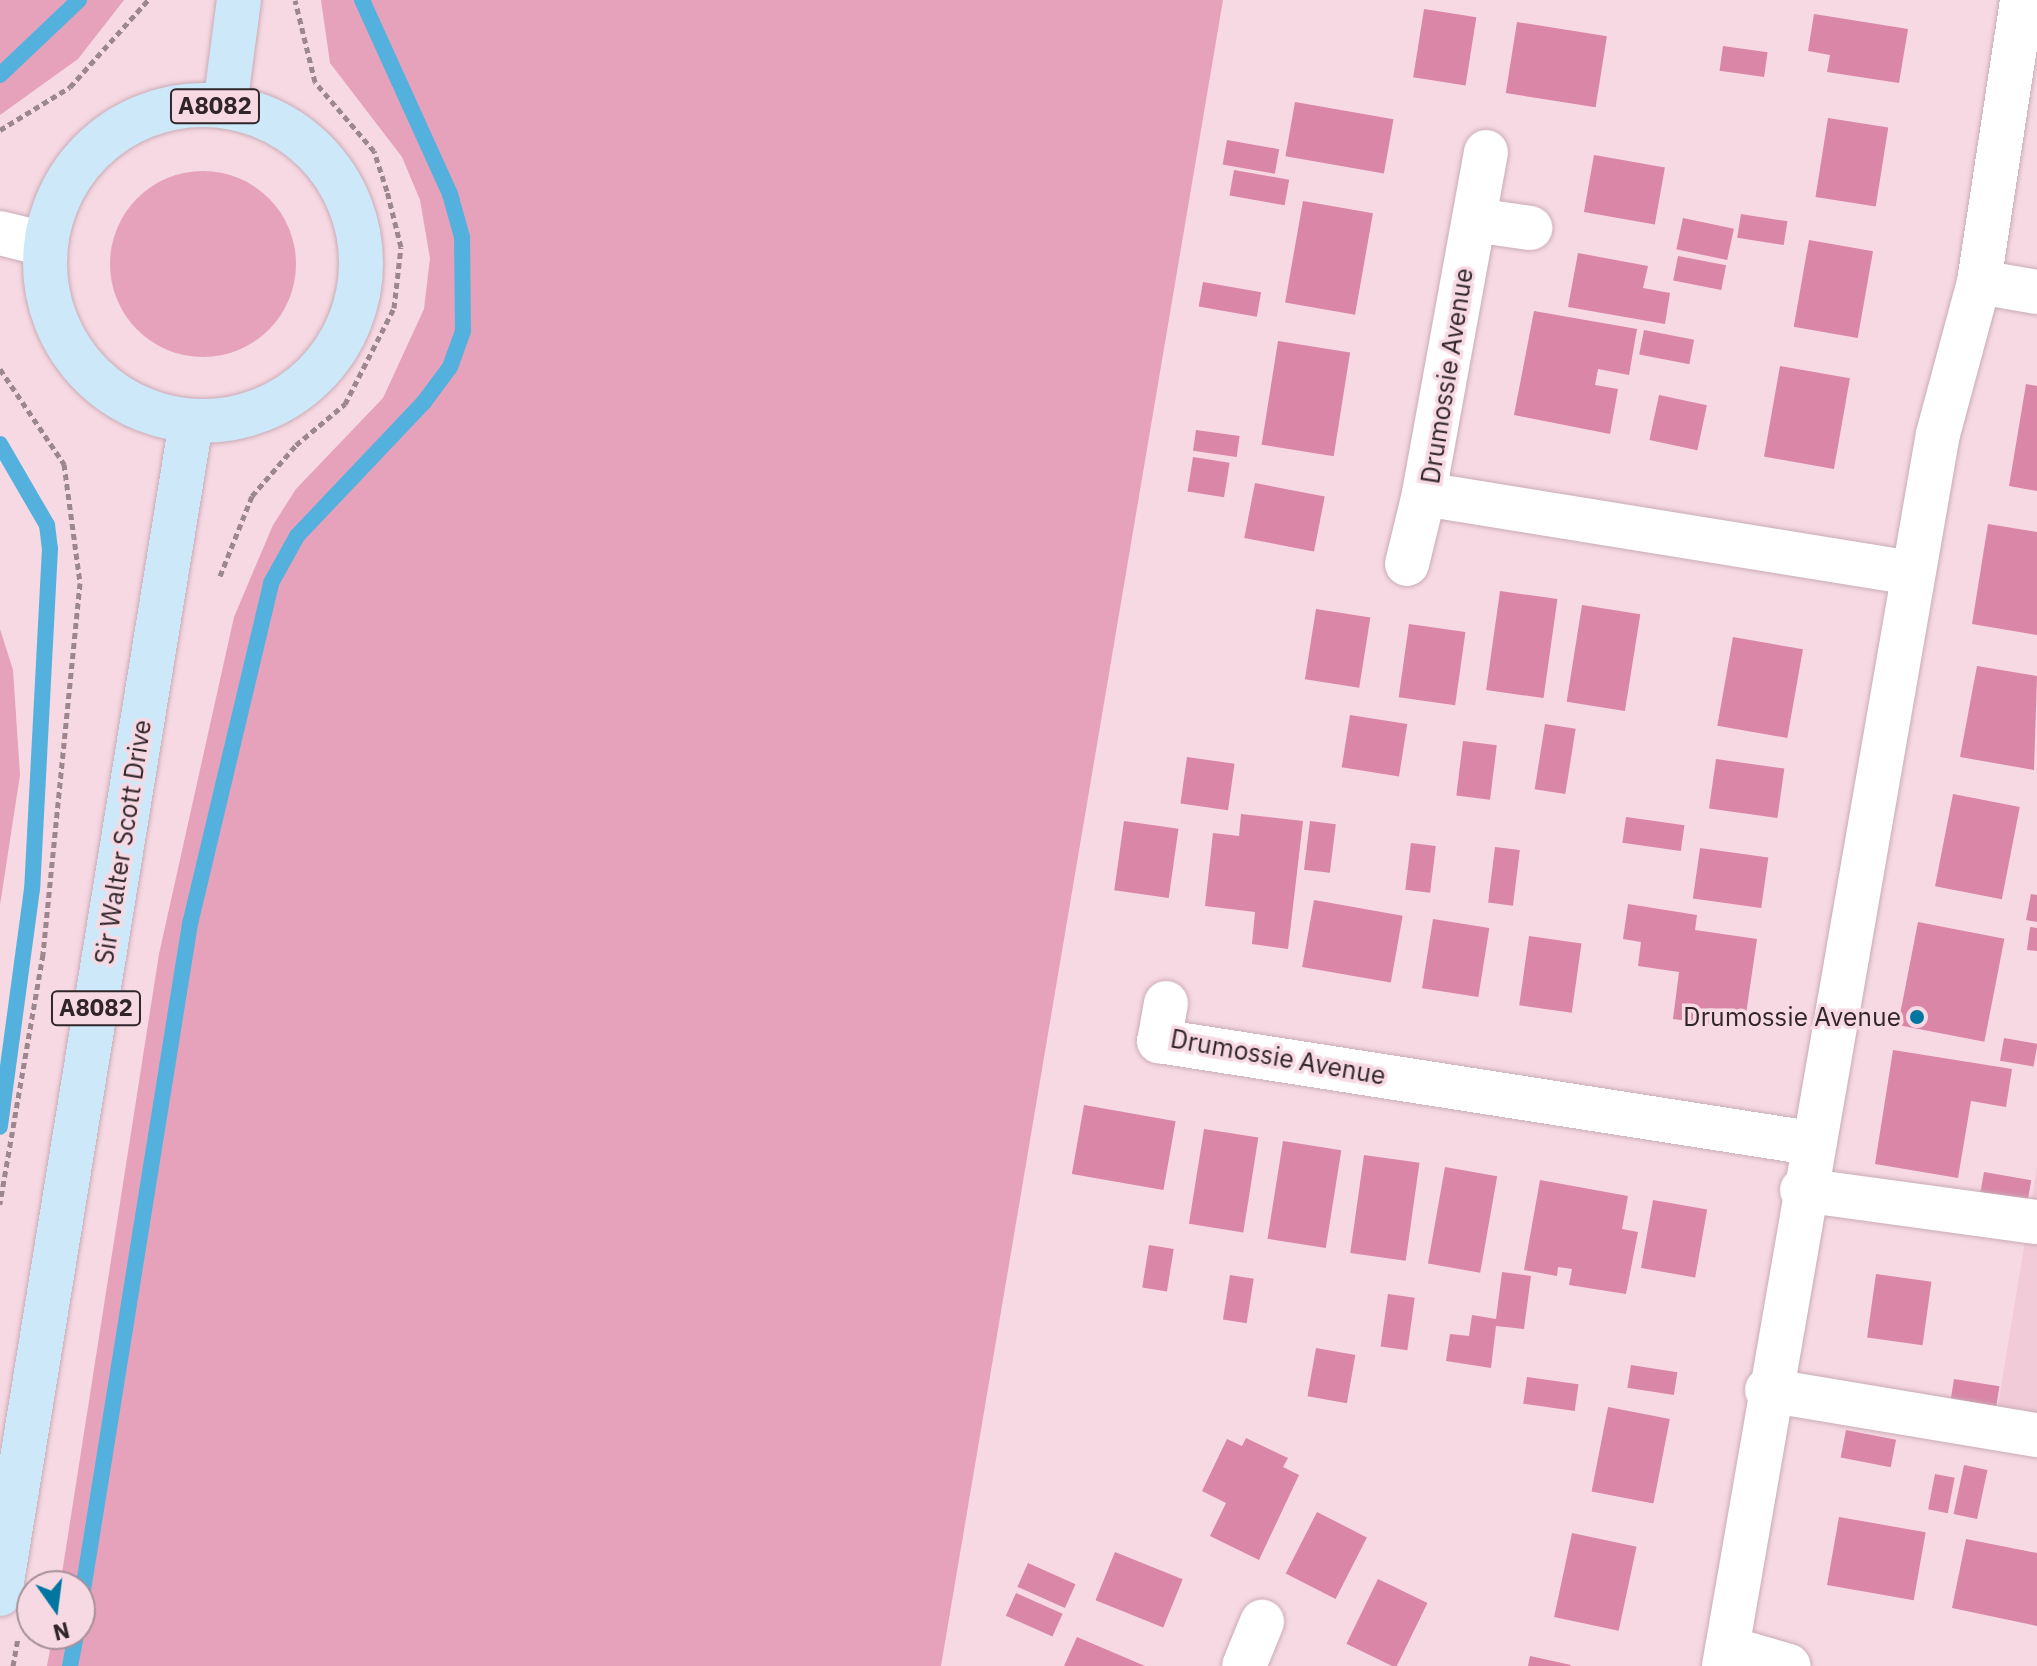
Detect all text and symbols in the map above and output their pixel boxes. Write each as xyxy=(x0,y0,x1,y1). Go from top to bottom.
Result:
road number: A8082 xyxy=(169,86,261,126)
street label: Drumossie Avenue xyxy=(1415,266,1479,486)
street label: Sir Walter Scott Drive xyxy=(88,718,158,966)
road number: A8082 xyxy=(50,988,142,1028)
place label: Drumossie Avenue xyxy=(1683,1001,1901,1033)
marker: Drumossie Avenue xyxy=(1908,1008,1926,1026)
street label: Drumossie Avenue xyxy=(1168,1023,1388,1091)
north arrow xyxy=(16,1570,96,1650)
text: N xyxy=(50,1616,73,1648)

